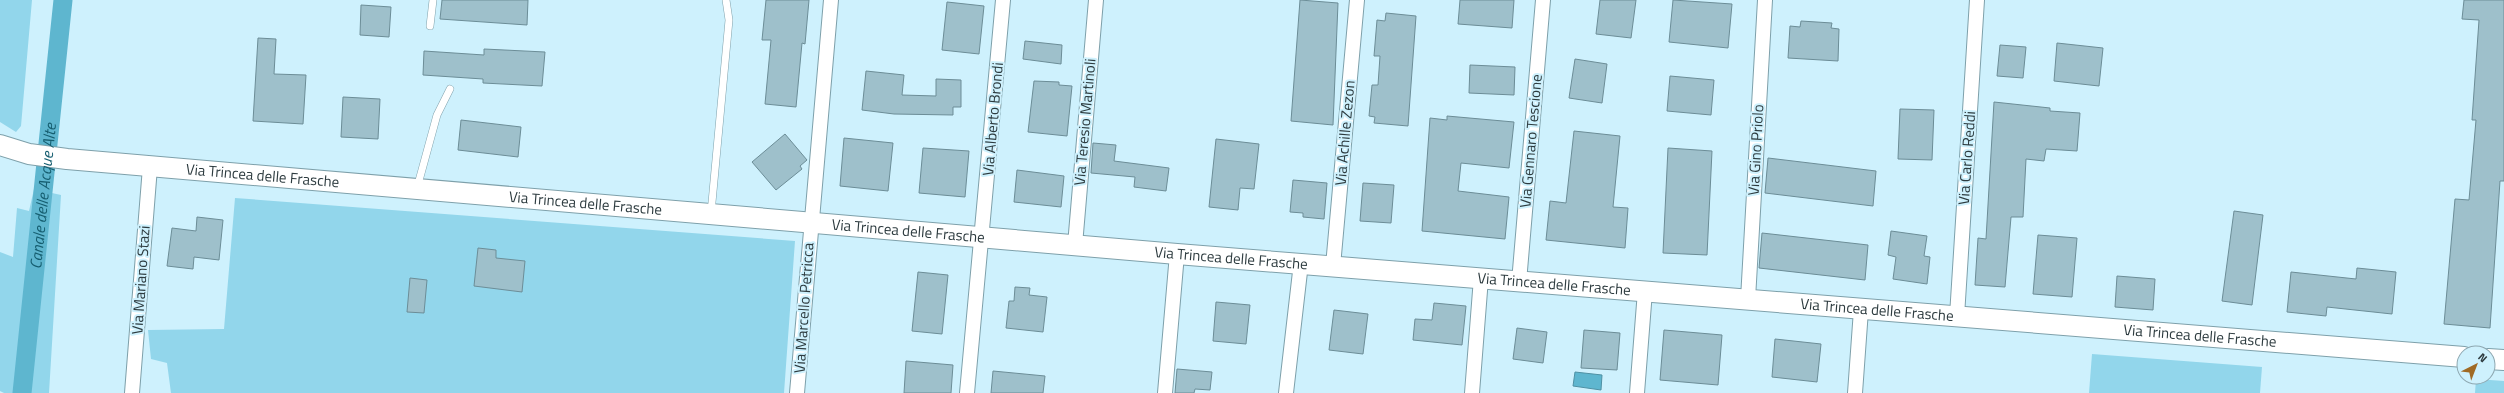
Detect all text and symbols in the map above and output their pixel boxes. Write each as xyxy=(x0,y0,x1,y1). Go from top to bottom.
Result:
street label: Via Teresio Martinoli xyxy=(1067,57,1102,187)
street label: Via Alberto Brondi xyxy=(976,61,1009,177)
street label: Via Gennaro Tescione xyxy=(1513,73,1548,209)
street label: Via Achille Zezon xyxy=(1328,79,1361,187)
street label: Via Gino Priolo xyxy=(1742,104,1769,196)
street label: Via Carlo Reddi xyxy=(1952,110,1981,206)
water label: Canale delle Acque Alte xyxy=(23,120,62,270)
street label: Via Trincea delle Frasche xyxy=(185,157,340,193)
street label: Via Trincea delle Frasche xyxy=(508,185,663,221)
street label: Via Trincea delle Frasche xyxy=(831,212,986,249)
street label: Via Mariano Stazi xyxy=(125,225,156,335)
street label: Via Trincea delle Frasche xyxy=(1154,240,1309,275)
street label: Via Marcello Petricca xyxy=(787,241,820,374)
street label: Via Trincea delle Frasche xyxy=(1477,266,1632,301)
street label: Via Trincea delle Frasche xyxy=(1800,292,1955,327)
street label: Via Trincea delle Frasche xyxy=(2122,318,2278,353)
north arrow xyxy=(2456,345,2496,385)
text: N xyxy=(2475,349,2491,366)

